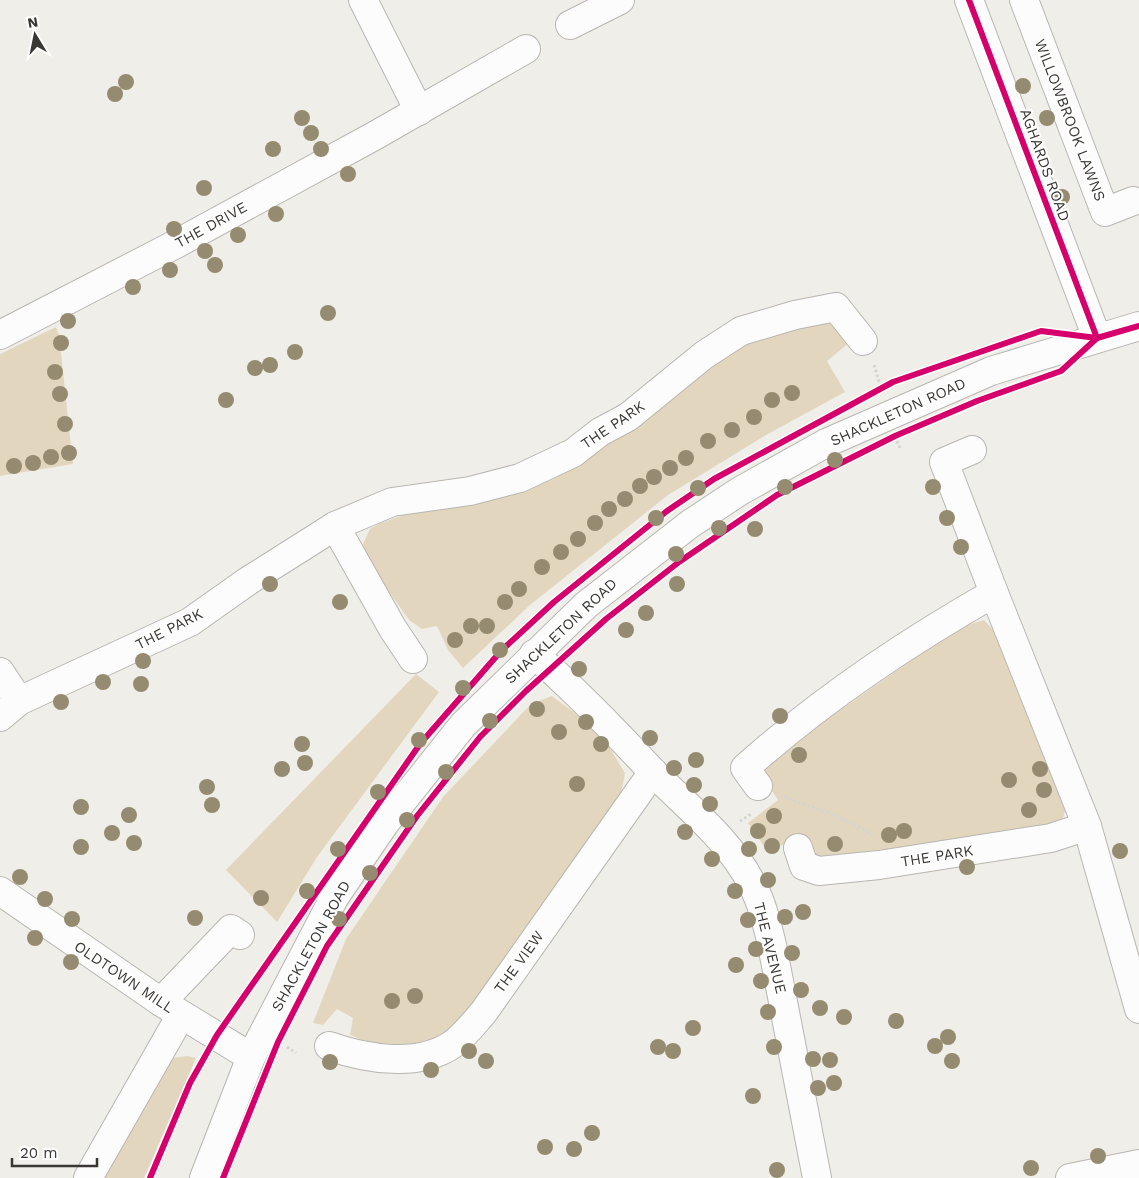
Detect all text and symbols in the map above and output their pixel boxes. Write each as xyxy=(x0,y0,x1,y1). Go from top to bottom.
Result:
north arrow xyxy=(10,10,60,60)
text: N xyxy=(26,13,39,31)
street label: WILLOWBROOK LAWNS xyxy=(1031,36,1109,204)
street label: AGHARDS ROAD xyxy=(1016,106,1074,224)
street label: THE DRIVE xyxy=(172,198,250,252)
street label: SHACKLETON ROAD xyxy=(827,374,969,450)
street label: THE PARK xyxy=(578,397,648,453)
street label: SHACKLETON ROAD xyxy=(501,574,621,688)
street label: THE PARK xyxy=(132,604,206,654)
street label: THE PARK xyxy=(900,841,975,871)
street label: SHACKLETON ROAD xyxy=(268,878,354,1014)
street label: THE AVENUE xyxy=(750,900,790,996)
street label: THE VIEW xyxy=(490,927,548,997)
street label: OLDTOWN MILL xyxy=(71,937,177,1017)
scale bar xyxy=(12,1136,98,1168)
text: 20 m xyxy=(20,1144,58,1162)

